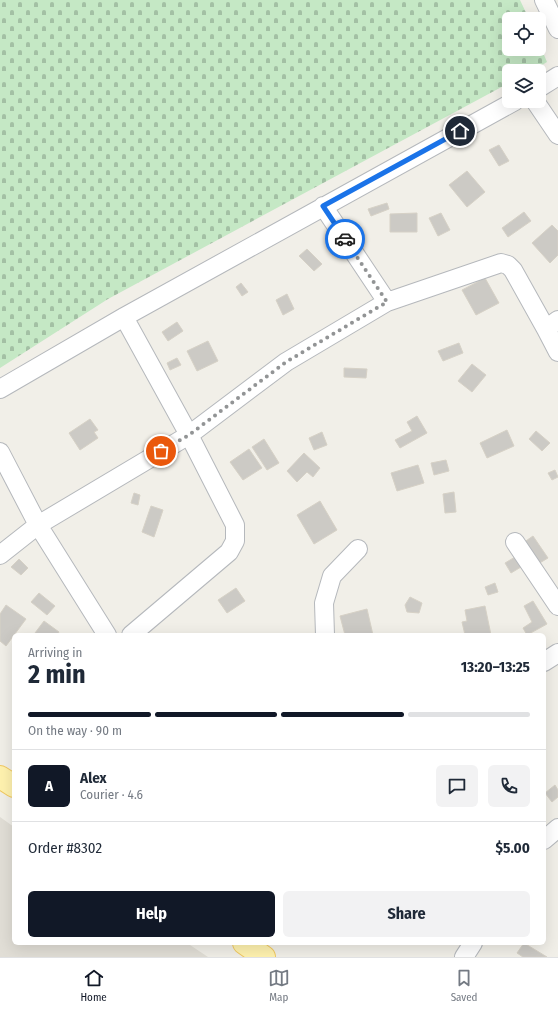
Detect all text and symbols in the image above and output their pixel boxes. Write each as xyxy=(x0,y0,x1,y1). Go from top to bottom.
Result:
map controls xyxy=(502,12,546,108)
button: locate xyxy=(502,12,546,56)
button: layers xyxy=(502,64,546,108)
pin xyxy=(443,114,477,148)
icon: home xyxy=(449,120,471,142)
courier xyxy=(325,219,365,259)
icon: car xyxy=(334,228,356,250)
pin xyxy=(144,434,178,468)
icon: bag xyxy=(150,440,172,462)
text: Arriving in xyxy=(28,645,82,660)
text: 13:20–13:25 xyxy=(461,658,530,676)
text: 2 min xyxy=(28,659,86,690)
text: On the way · 90 m xyxy=(28,723,122,738)
button: chat xyxy=(436,765,478,807)
button: phone xyxy=(488,765,530,807)
text: Alex xyxy=(80,769,107,787)
text: A xyxy=(45,777,53,795)
text: Courier · 4.6 xyxy=(80,787,143,802)
text: Order #8302 xyxy=(28,839,102,857)
text: $5.00 xyxy=(496,839,530,857)
button: Help xyxy=(28,891,275,937)
button: Share xyxy=(283,891,530,937)
tab: Home xyxy=(80,967,107,1004)
tab: Map xyxy=(268,967,290,1004)
tab: Saved xyxy=(451,967,478,1004)

